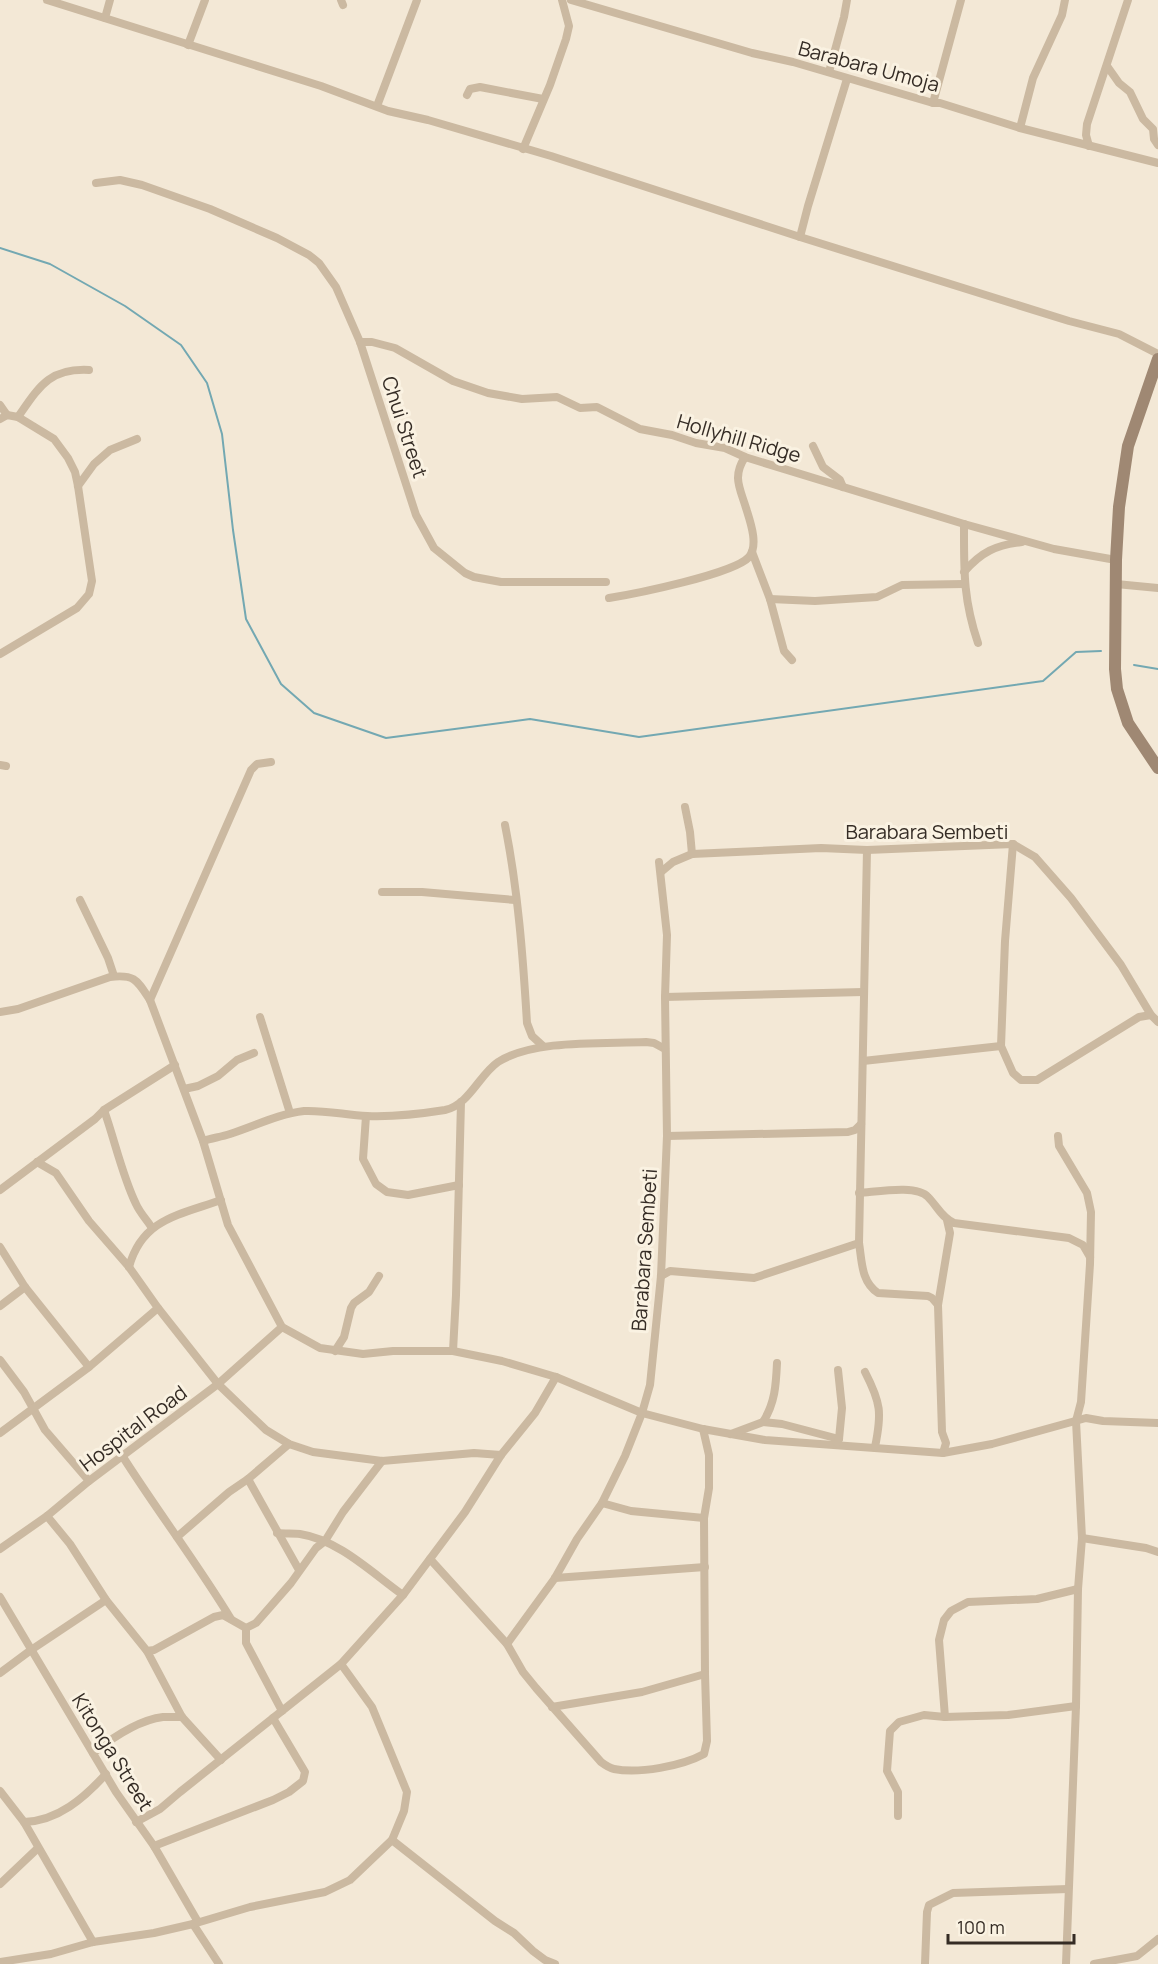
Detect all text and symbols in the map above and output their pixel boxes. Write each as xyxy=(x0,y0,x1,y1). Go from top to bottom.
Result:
street label: Barabara Umoja xyxy=(795,34,943,98)
street label: Chui Street xyxy=(376,373,434,481)
street label: Hollyhill Ridge xyxy=(674,407,804,469)
street label: Barabara Sembeti xyxy=(845,818,1009,845)
street label: Barabara Sembeti xyxy=(625,1168,663,1332)
street label: Hospital Road xyxy=(74,1379,192,1477)
street label: Kitonga Street xyxy=(66,1688,160,1816)
scale bar xyxy=(948,1907,1074,1945)
text: 100 m xyxy=(957,1915,1005,1939)

